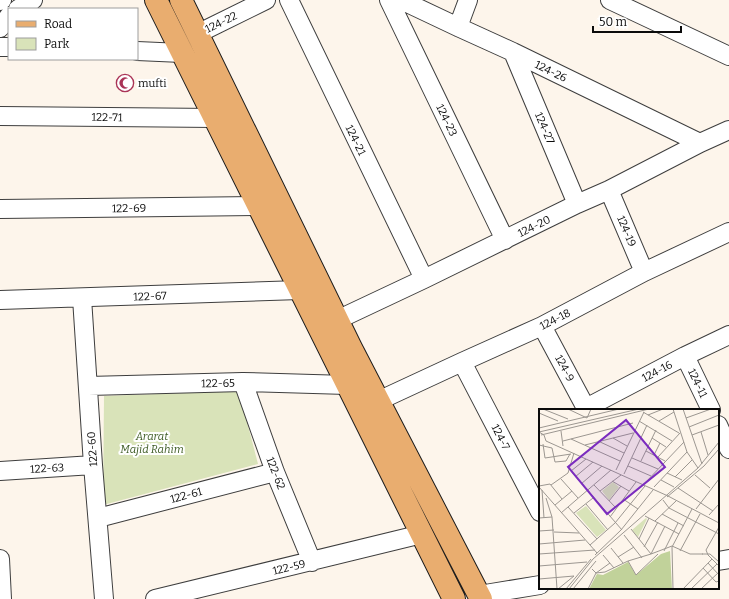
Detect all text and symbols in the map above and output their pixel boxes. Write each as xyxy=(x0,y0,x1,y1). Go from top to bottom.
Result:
legend xyxy=(8,8,138,60)
scale bar xyxy=(593,8,681,34)
street label: 124-22 xyxy=(203,9,239,36)
text: 50 m xyxy=(599,15,628,29)
text: Road xyxy=(44,17,72,31)
text: Park xyxy=(44,37,70,51)
street label: 124-26 xyxy=(533,58,569,85)
mosque icon: mufti xyxy=(115,73,135,93)
place label: mufti xyxy=(138,77,167,90)
street label: 124-23 xyxy=(433,102,460,138)
street label: 124-27 xyxy=(532,110,557,146)
street label: 122-71 xyxy=(91,111,123,124)
street label: 124-21 xyxy=(343,123,369,158)
street label: 122-69 xyxy=(112,202,146,215)
street label: 124-20 xyxy=(516,213,553,240)
street label: 124-19 xyxy=(614,214,639,249)
street label: 122-67 xyxy=(133,289,167,304)
street label: 124-18 xyxy=(538,306,573,333)
street label: 124-9 xyxy=(552,353,577,384)
street label: 124-16 xyxy=(640,358,675,385)
street label: 124-11 xyxy=(685,367,710,400)
street label: 122-65 xyxy=(201,377,235,390)
inset map xyxy=(539,409,719,589)
street label: 124-7 xyxy=(489,422,513,453)
park label: Ararat Majid Rahim xyxy=(120,430,184,456)
street label: 122-60 xyxy=(85,431,100,467)
street label: 122-62 xyxy=(263,455,288,491)
street label: 122-63 xyxy=(30,461,64,476)
street label: 122-61 xyxy=(169,485,204,506)
street label: 122-59 xyxy=(271,557,307,578)

